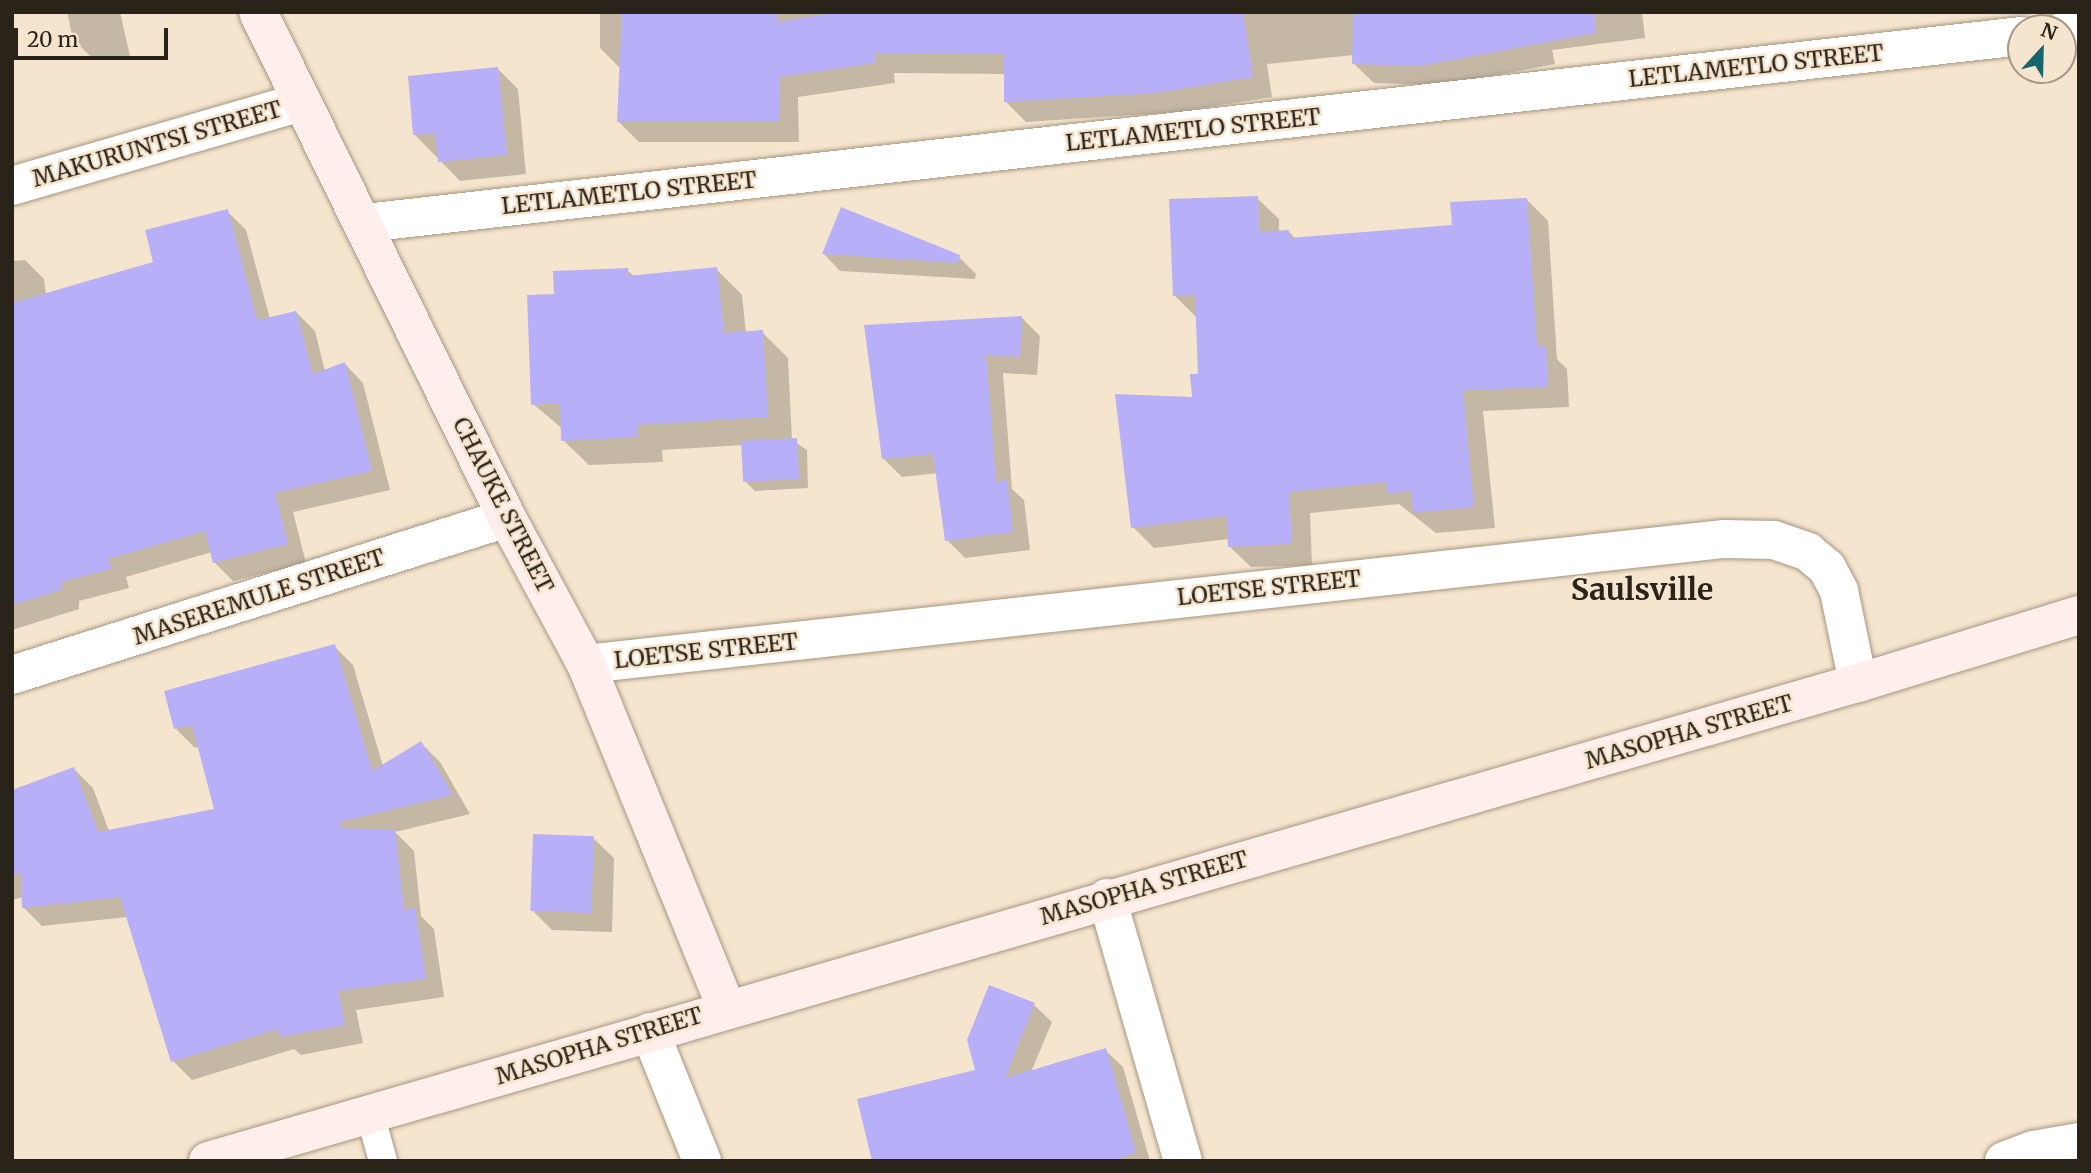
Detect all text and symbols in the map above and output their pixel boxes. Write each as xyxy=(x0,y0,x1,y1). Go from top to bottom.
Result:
scale bar xyxy=(18,14,172,58)
north arrow xyxy=(2007,14,2077,84)
text: N xyxy=(2038,17,2061,45)
text: 20 m xyxy=(27,26,78,53)
street label: LETLAMETLO STREET xyxy=(1627,39,1885,93)
street label: MAKURUNTSI STREET xyxy=(29,95,285,193)
street label: LETLAMETLO STREET xyxy=(1064,103,1322,157)
street label: LETLAMETLO STREET xyxy=(500,166,758,220)
street label: CHAUKE STREET xyxy=(447,413,559,597)
street label: MASEREMULE STREET xyxy=(130,543,388,651)
street label: LOETSE STREET xyxy=(1176,565,1362,611)
district label: Saulsville xyxy=(1571,571,1713,607)
street label: LOETSE STREET xyxy=(613,628,799,674)
street label: MASOPHA STREET xyxy=(1582,689,1796,775)
street label: MASOPHA STREET xyxy=(1037,845,1251,931)
street label: MASOPHA STREET xyxy=(492,1001,706,1091)

